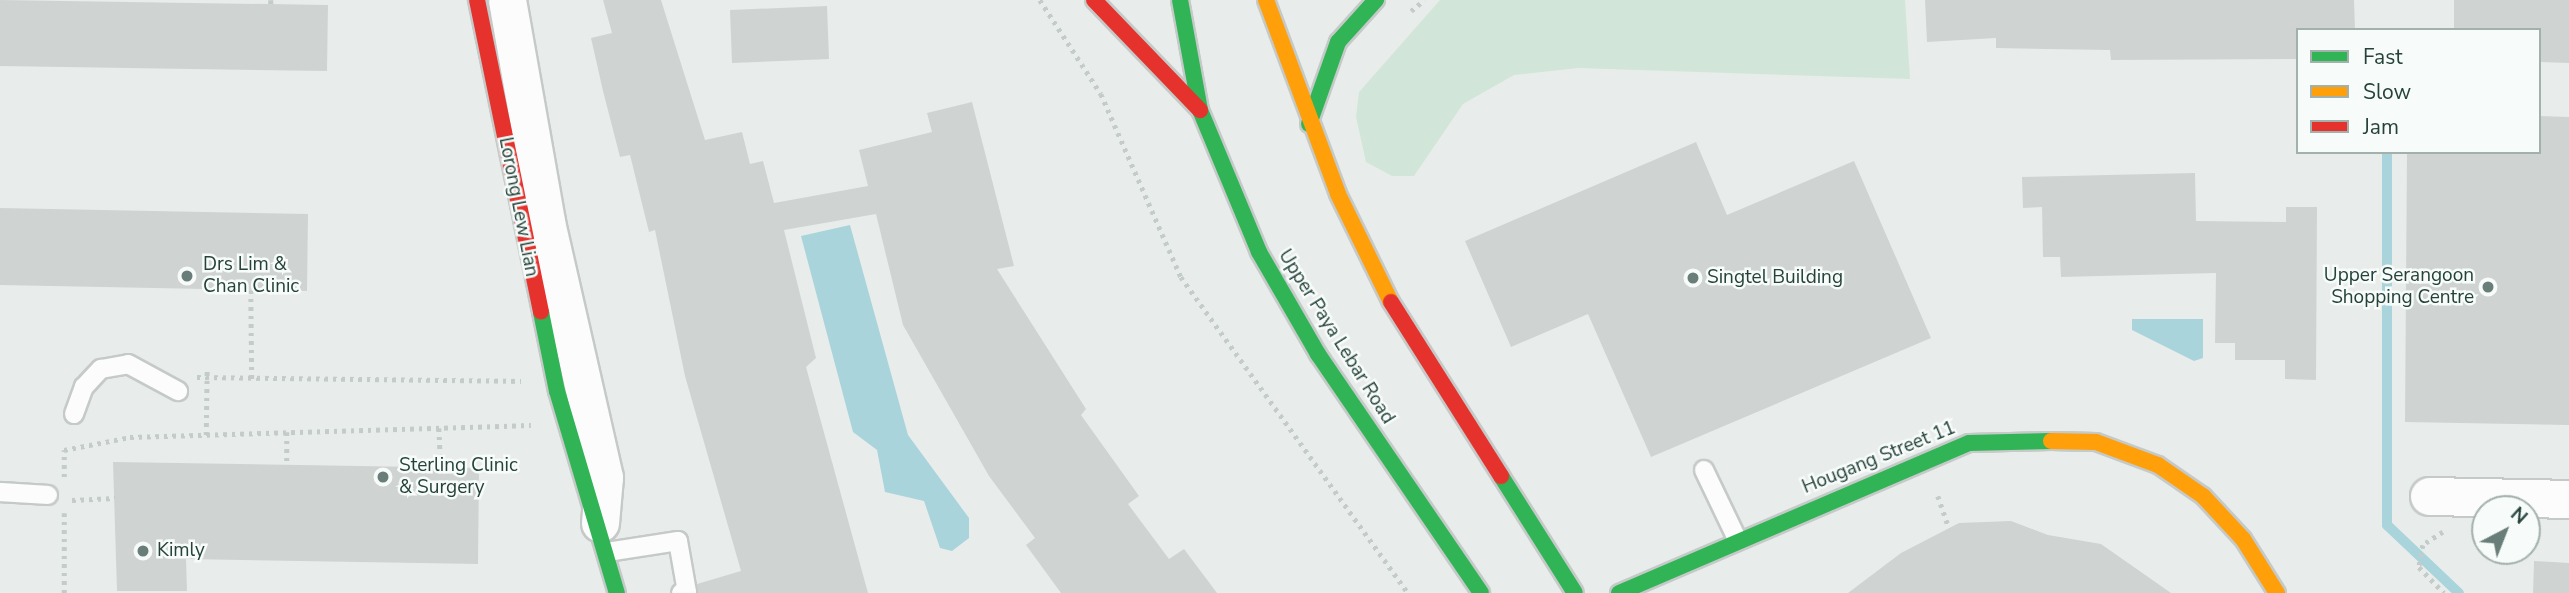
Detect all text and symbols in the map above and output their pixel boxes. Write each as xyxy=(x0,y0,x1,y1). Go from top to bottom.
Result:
legend xyxy=(2296,28,2541,154)
text: Fast xyxy=(2363,43,2403,71)
text: Slow xyxy=(2363,78,2411,106)
text: Jam xyxy=(2363,113,2399,141)
street label: Lorong Lew Lian xyxy=(493,135,543,279)
street label: Upper Paya Lebar Road xyxy=(1273,246,1399,428)
place label: Drs Lim & Chan Clinic xyxy=(203,254,299,298)
place label: Upper Serangoon Shopping Centre xyxy=(2324,265,2474,309)
marker: Drs Lim & Chan Clinic xyxy=(177,266,197,286)
place label: Singtel Building xyxy=(1707,267,1843,289)
marker: Singtel Building xyxy=(1685,270,1701,286)
marker: Upper Serangoon Shopping Centre xyxy=(2480,279,2496,295)
street label: Hougang Street 11 xyxy=(1799,417,1959,499)
place label: Sterling Clinic & Surgery xyxy=(399,455,518,499)
marker: Sterling Clinic & Surgery xyxy=(373,467,393,487)
north arrow xyxy=(2471,495,2541,565)
text: N xyxy=(2505,501,2533,530)
place label: Kimly xyxy=(157,540,205,562)
marker: Kimly xyxy=(135,543,151,559)

